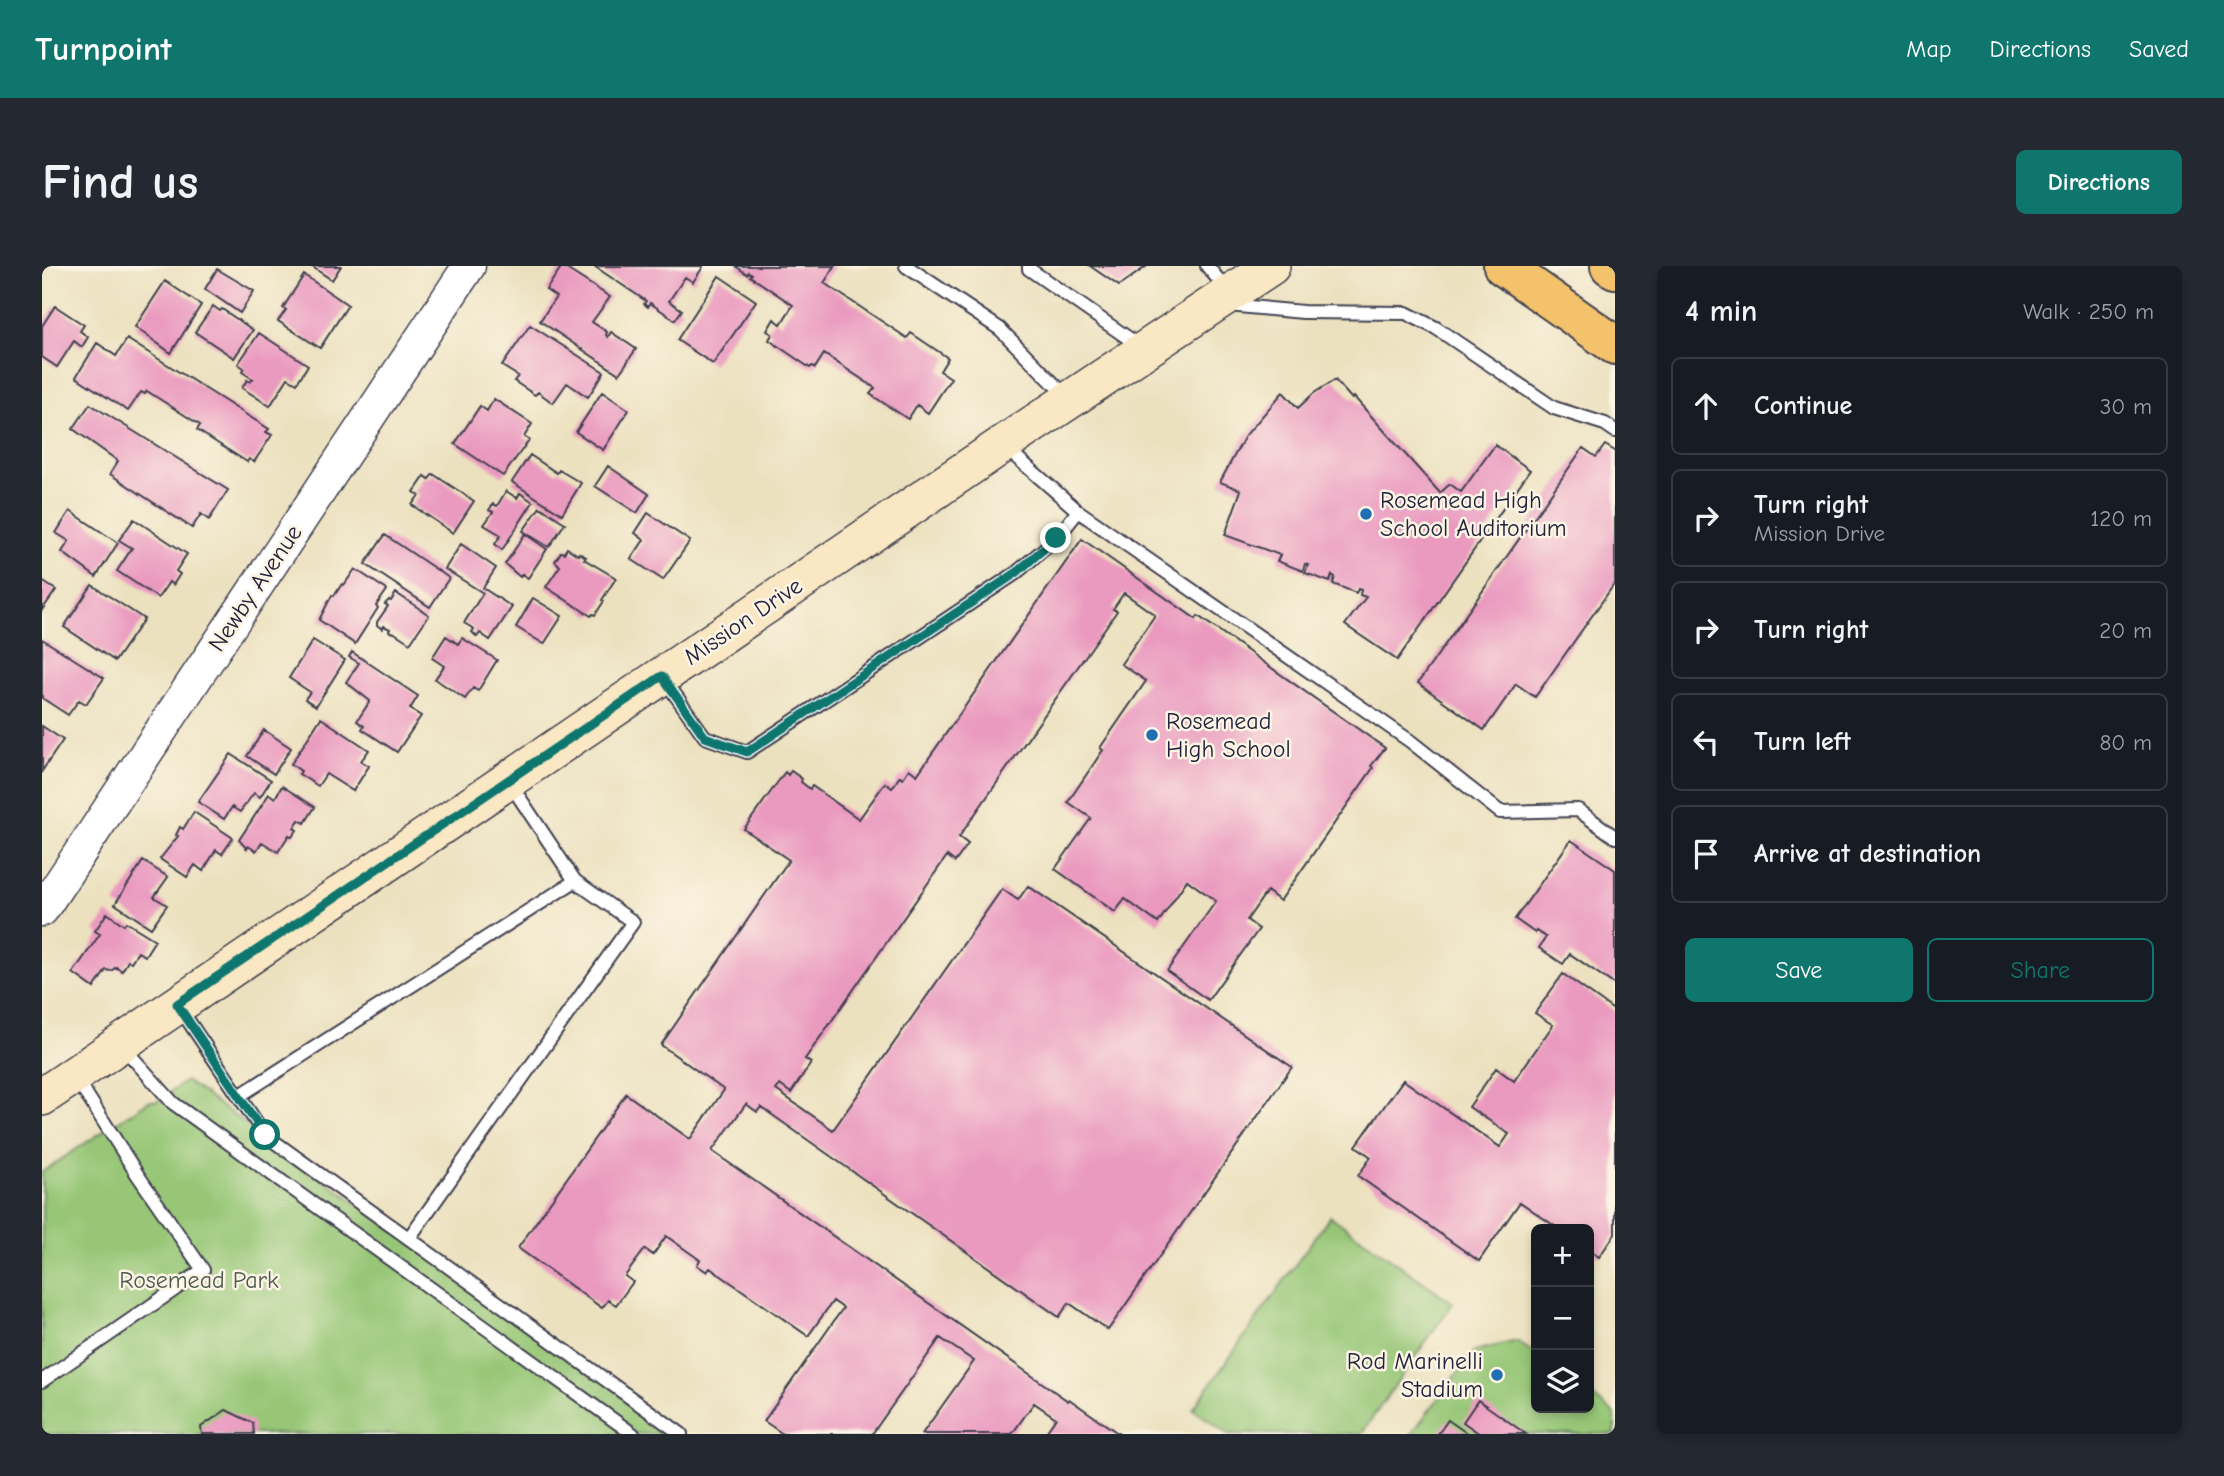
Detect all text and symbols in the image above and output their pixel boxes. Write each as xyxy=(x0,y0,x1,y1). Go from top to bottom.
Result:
text: Turnpoint xyxy=(35,30,172,68)
text: Map xyxy=(1906,35,1952,63)
text: Directions xyxy=(1990,35,2091,63)
text: Saved xyxy=(2129,35,2189,63)
button: Directions xyxy=(2016,150,2182,214)
text: Find us xyxy=(42,154,198,210)
text: 4 min xyxy=(1685,294,1757,329)
text: Walk · 250 m xyxy=(2023,298,2154,325)
icon: ahead xyxy=(1687,387,1725,425)
text: Continue xyxy=(1754,391,1852,421)
text: 30 m xyxy=(2100,393,2152,420)
place label: Rosemead High School Auditorium xyxy=(1380,486,1567,542)
text: Turn right xyxy=(1754,490,1868,520)
icon: right xyxy=(1687,499,1725,537)
text: 120 m xyxy=(2090,505,2152,532)
marker: Rosemead High School Auditorium xyxy=(1358,506,1374,522)
street label: Newby Avenue xyxy=(202,519,308,657)
text: Mission Drive xyxy=(1754,520,1885,547)
route end xyxy=(1040,522,1071,553)
street label: Mission Drive xyxy=(679,571,807,671)
icon: right xyxy=(1687,611,1725,649)
text: Turn right xyxy=(1754,615,1868,645)
text: 20 m xyxy=(2099,617,2152,644)
place label: Rosemead High School xyxy=(1166,707,1291,763)
icon: left xyxy=(1687,723,1725,761)
marker: Rosemead High School xyxy=(1144,727,1160,743)
text: Turn left xyxy=(1754,727,1851,757)
text: 80 m xyxy=(2099,729,2152,756)
icon: arrive xyxy=(1687,835,1725,873)
text: Arrive at destination xyxy=(1754,839,1981,869)
button: Save xyxy=(1685,938,1913,1002)
button: Share xyxy=(1927,938,2154,1002)
route start xyxy=(249,1119,280,1150)
map controls xyxy=(1531,1224,1594,1413)
button: + xyxy=(1531,1224,1594,1287)
park label: Rosemead Park xyxy=(119,1266,279,1294)
button: − xyxy=(1531,1287,1594,1350)
place label: Rod Marinelli Stadium xyxy=(1347,1347,1483,1403)
button: layers xyxy=(1531,1350,1594,1413)
marker: Rod Marinelli Stadium xyxy=(1489,1367,1505,1383)

